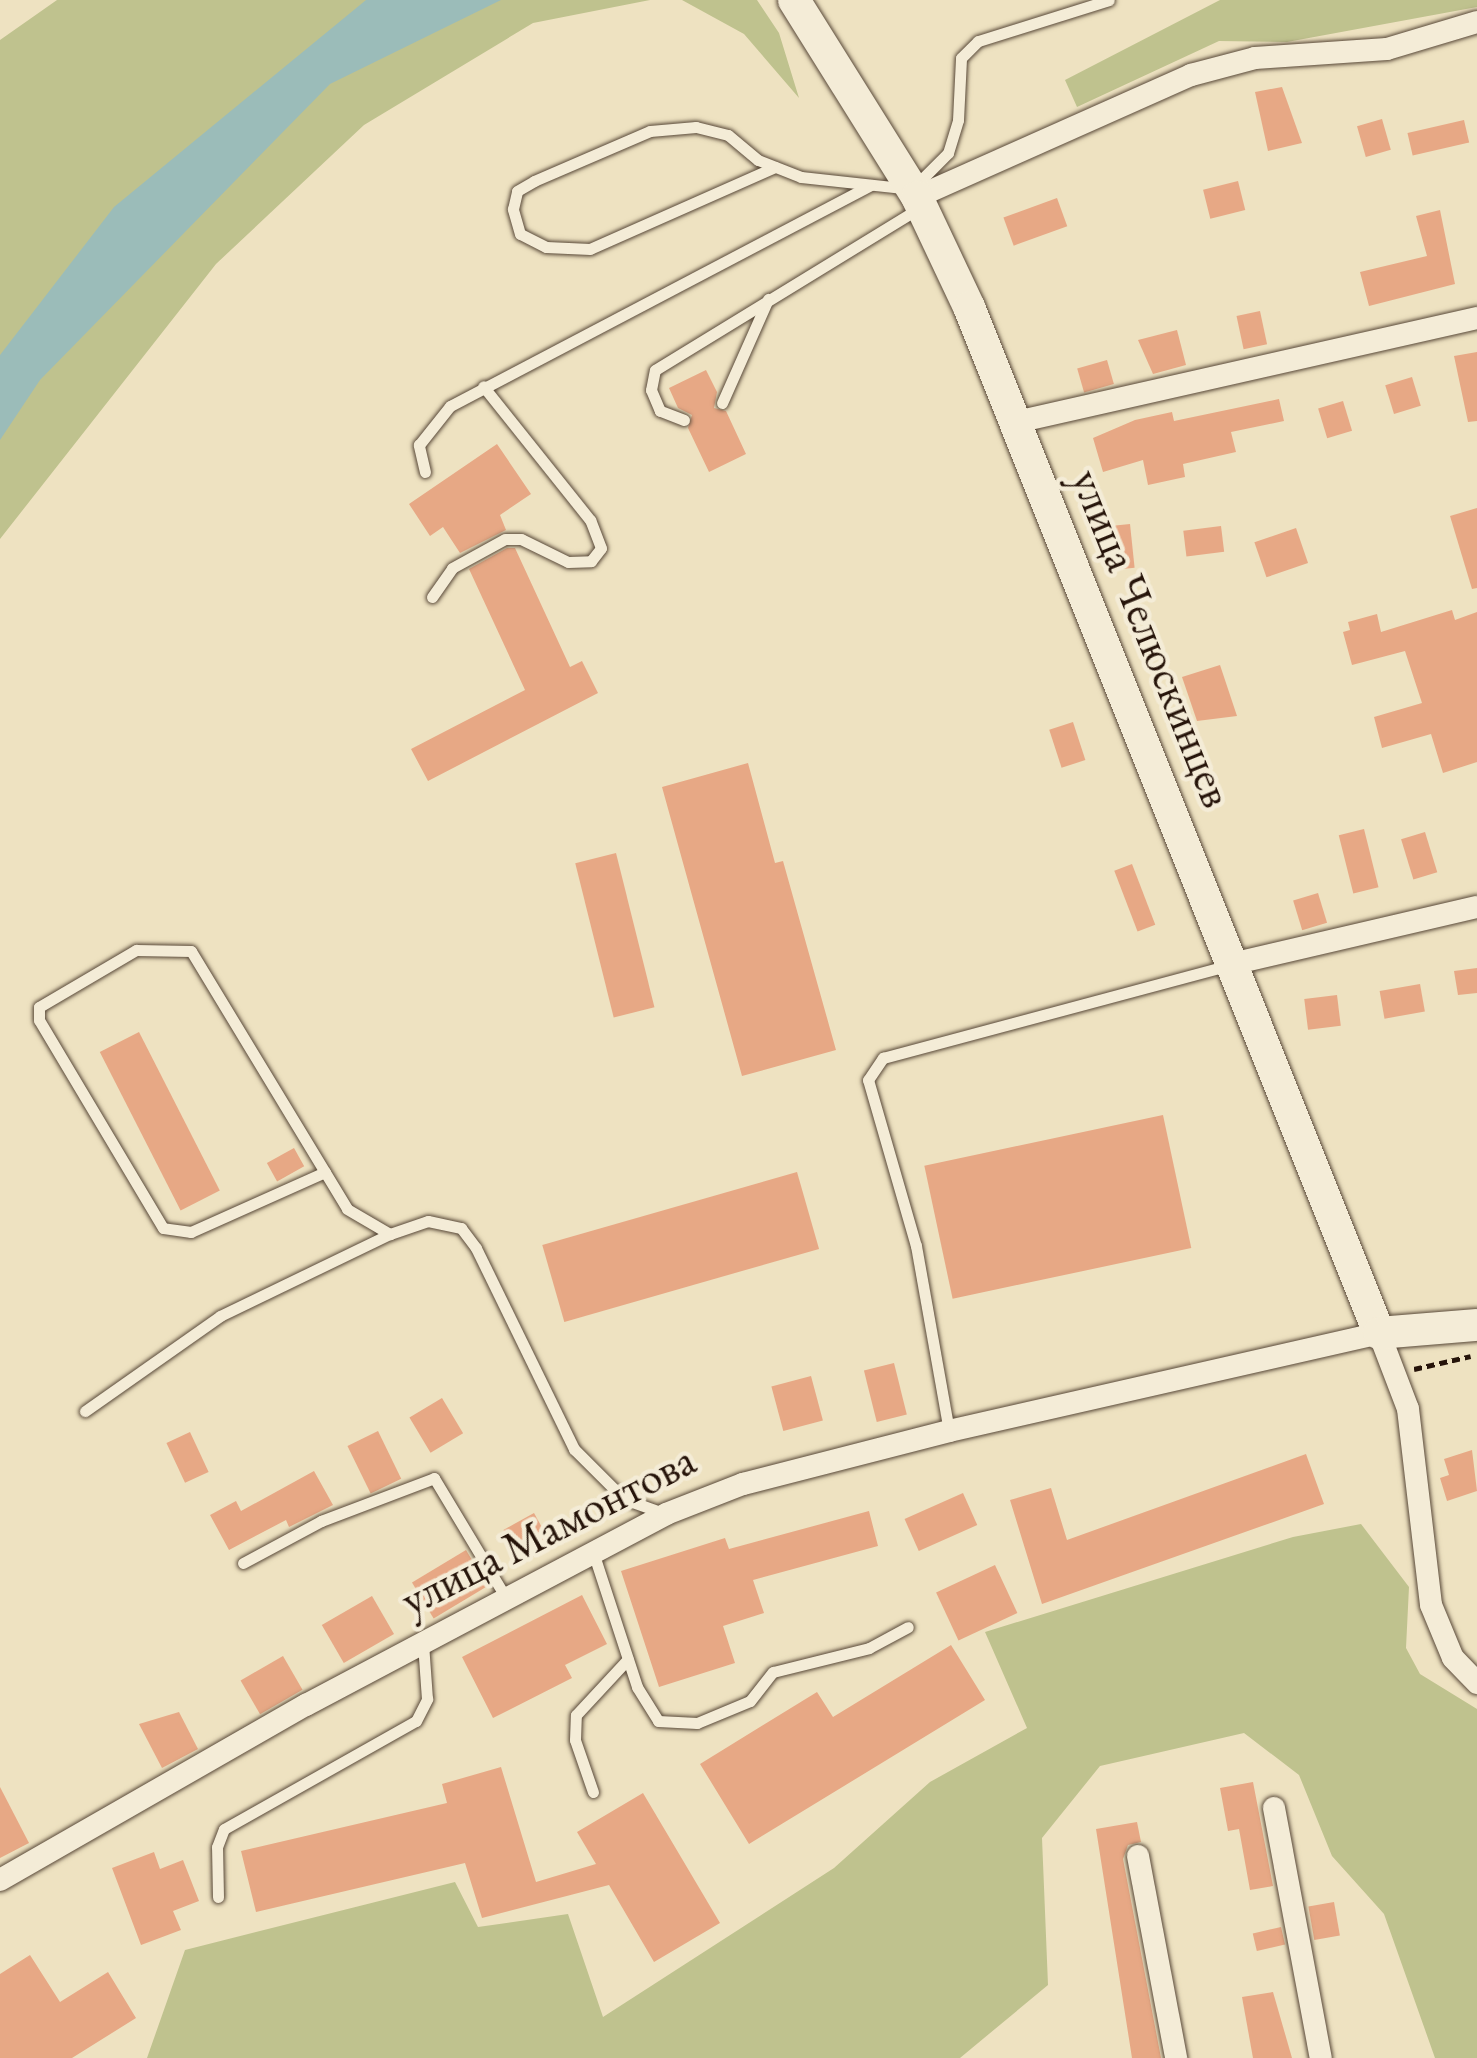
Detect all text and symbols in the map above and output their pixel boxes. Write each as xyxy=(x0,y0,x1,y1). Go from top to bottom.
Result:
street label: улица Челюскинцев xyxy=(1060,461,1244,815)
street label: улица Мамонтова xyxy=(392,1433,704,1627)

